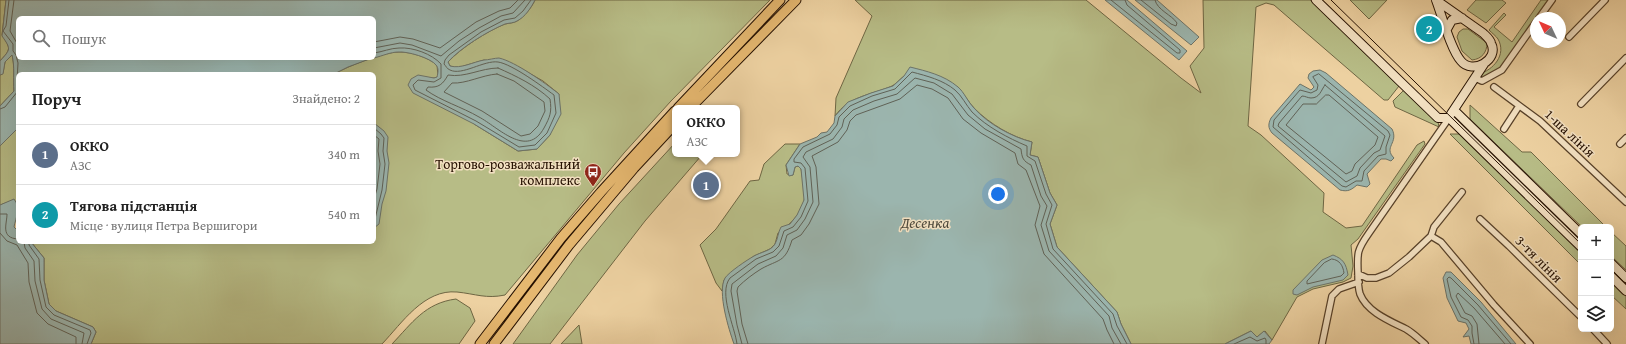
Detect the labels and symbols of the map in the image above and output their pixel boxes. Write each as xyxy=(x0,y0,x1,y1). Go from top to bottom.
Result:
north arrow xyxy=(1530,12,1566,48)
pin: 2 xyxy=(1416,14,1442,44)
street label: 1-ша лінія xyxy=(1540,104,1600,162)
place label: Торгово-розважальний комплекс xyxy=(435,154,580,190)
bus stop icon: Торгово-розважальний комплекс xyxy=(583,162,603,187)
pin: 1 xyxy=(693,170,719,200)
your location xyxy=(988,184,1008,204)
water label: Десенка xyxy=(900,212,949,233)
street label: 3-тя лінія xyxy=(1511,231,1567,287)

